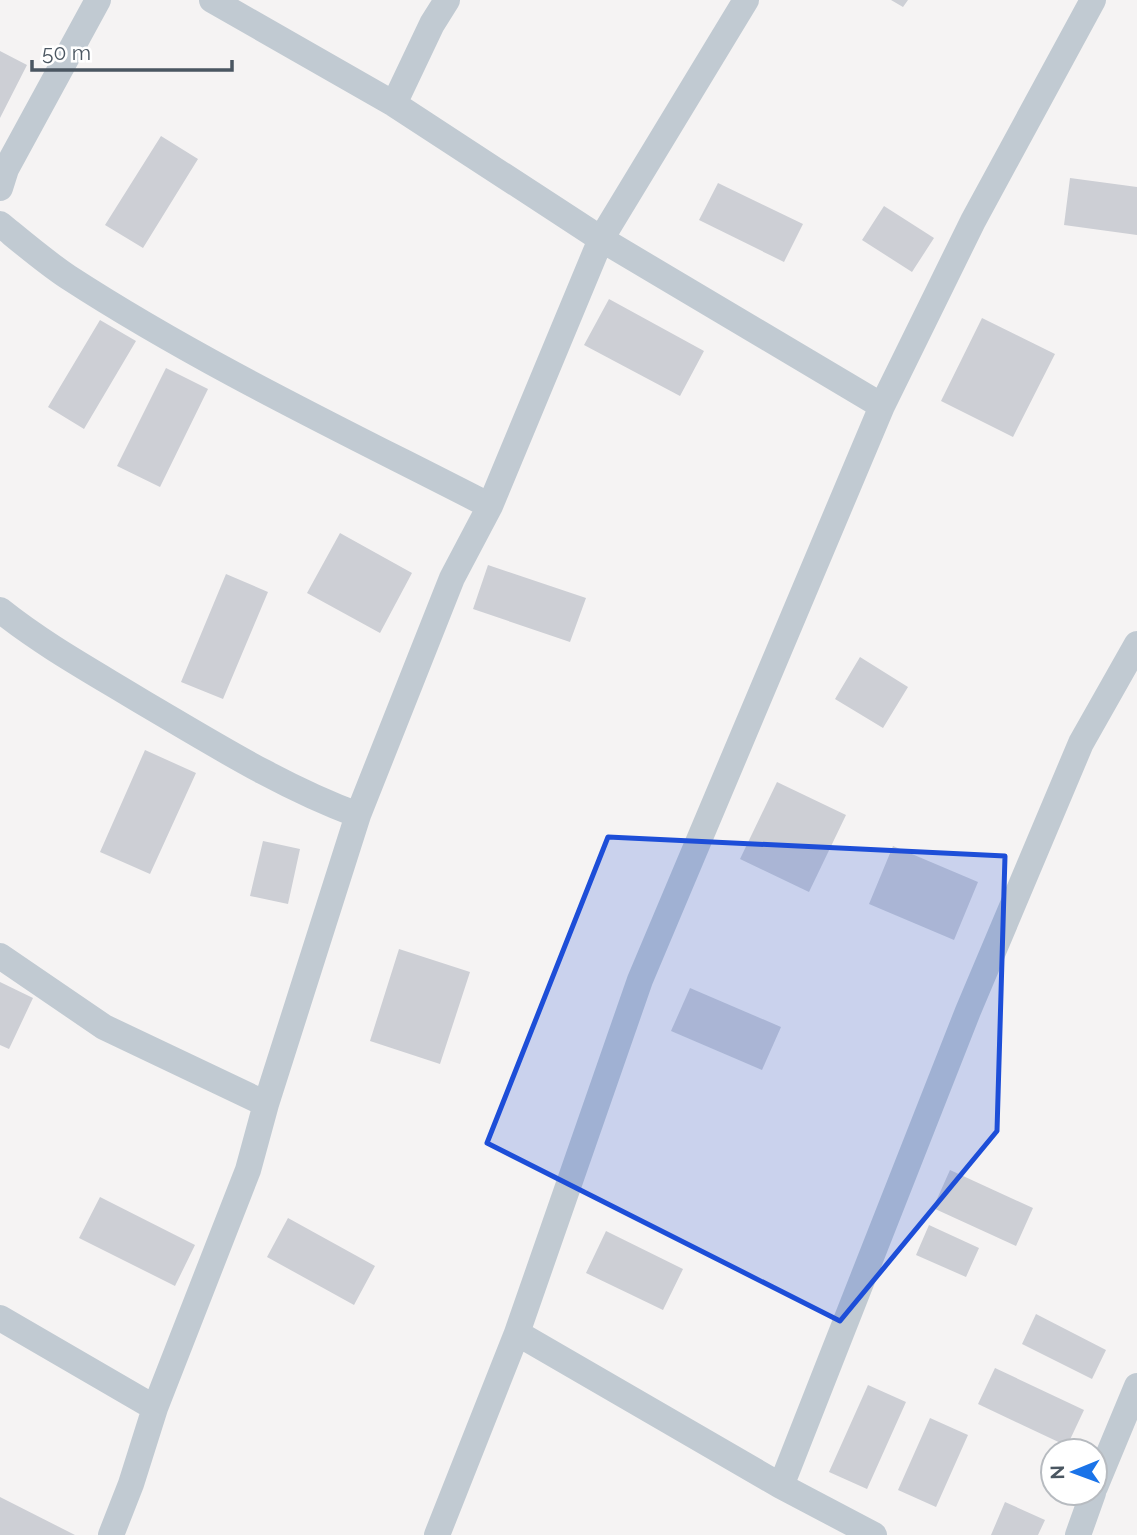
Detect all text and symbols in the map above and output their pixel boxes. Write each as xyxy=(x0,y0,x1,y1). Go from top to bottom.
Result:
scale bar xyxy=(32,28,231,72)
text: 50 m xyxy=(42,40,91,65)
north arrow xyxy=(1039,1437,1109,1507)
text: N xyxy=(1046,1465,1068,1480)

